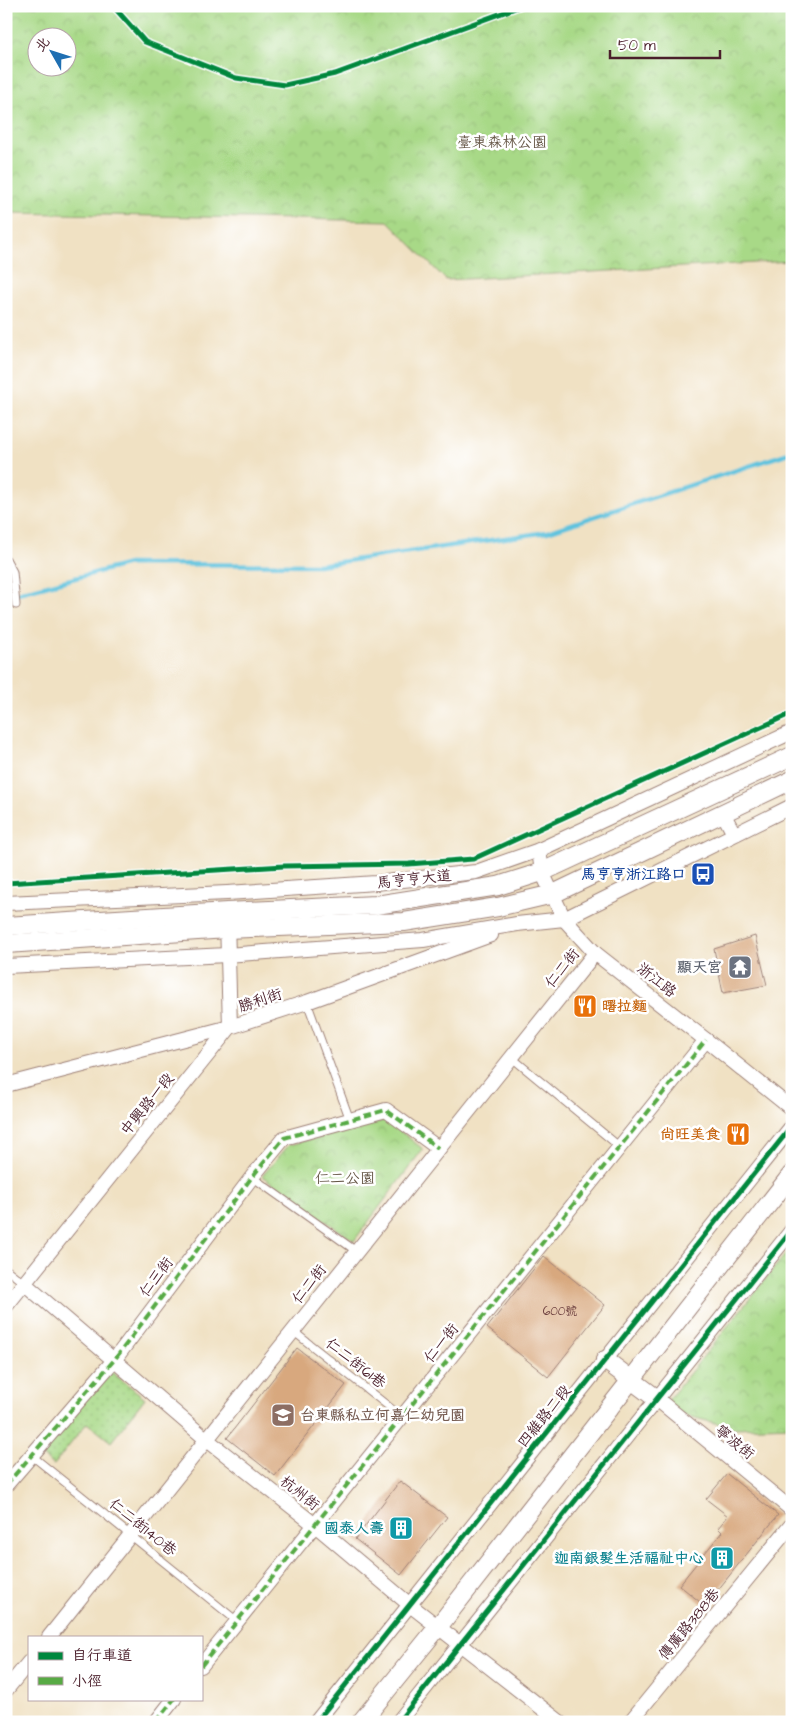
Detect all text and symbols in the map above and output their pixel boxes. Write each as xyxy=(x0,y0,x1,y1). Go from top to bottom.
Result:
north arrow xyxy=(28,28,78,78)
scale bar xyxy=(610,28,720,60)
text: 北 xyxy=(30,33,55,56)
text: 50 m xyxy=(618,35,656,56)
park label: 臺東森林公園 xyxy=(457,132,547,153)
bus stop icon: 馬亨亨浙江路口 xyxy=(690,861,716,887)
place label: 馬亨亨浙江路口 xyxy=(581,864,686,885)
street label: 馬亨亨大道 xyxy=(376,865,452,894)
street label: 仁二街 xyxy=(540,944,585,992)
temple icon: 顯天宮 xyxy=(727,954,753,980)
place label: 顯天宮 xyxy=(677,957,722,978)
street label: 浙江路 xyxy=(632,958,681,1003)
street label: 勝利街 xyxy=(236,984,285,1017)
restaurant icon: 曙拉麵 xyxy=(572,993,598,1019)
place label: 曙拉麵 xyxy=(602,996,647,1017)
street label: 中興路一段 xyxy=(116,1069,179,1140)
restaurant icon: 尚旺美食 xyxy=(725,1121,751,1147)
place label: 尚旺美食 xyxy=(660,1124,720,1145)
park label: 仁二公園 xyxy=(315,1168,375,1189)
street label: 仁三街 xyxy=(134,1253,178,1302)
street label: 仁二街 xyxy=(287,1260,332,1309)
house number: 600號 xyxy=(543,1303,577,1320)
street label: 仁一街 xyxy=(419,1319,464,1367)
street label: 仁二街61巷 xyxy=(321,1333,390,1394)
street label: 四維路二段 xyxy=(513,1381,576,1452)
school or university icon: 台東縣私立何嘉仁幼兒園 xyxy=(270,1402,296,1428)
place label: 台東縣私立何嘉仁幼兒園 xyxy=(300,1405,465,1426)
street label: 寧波街 xyxy=(711,1420,759,1465)
street label: 杭州街 xyxy=(276,1471,324,1516)
street label: 仁二街140巷 xyxy=(104,1494,181,1561)
building icon: 國泰人壽 xyxy=(388,1515,414,1541)
place label: 國泰人壽 xyxy=(324,1518,384,1539)
building icon: 迦南銀髮生活福祉中心 xyxy=(709,1545,735,1571)
place label: 迦南銀髮生活福祉中心 xyxy=(554,1548,704,1569)
street label: 傳廣路388巷 xyxy=(654,1584,725,1665)
legend xyxy=(28,1636,202,1700)
text: 自行車道 xyxy=(72,1645,132,1666)
text: 小徑 xyxy=(72,1671,102,1692)

